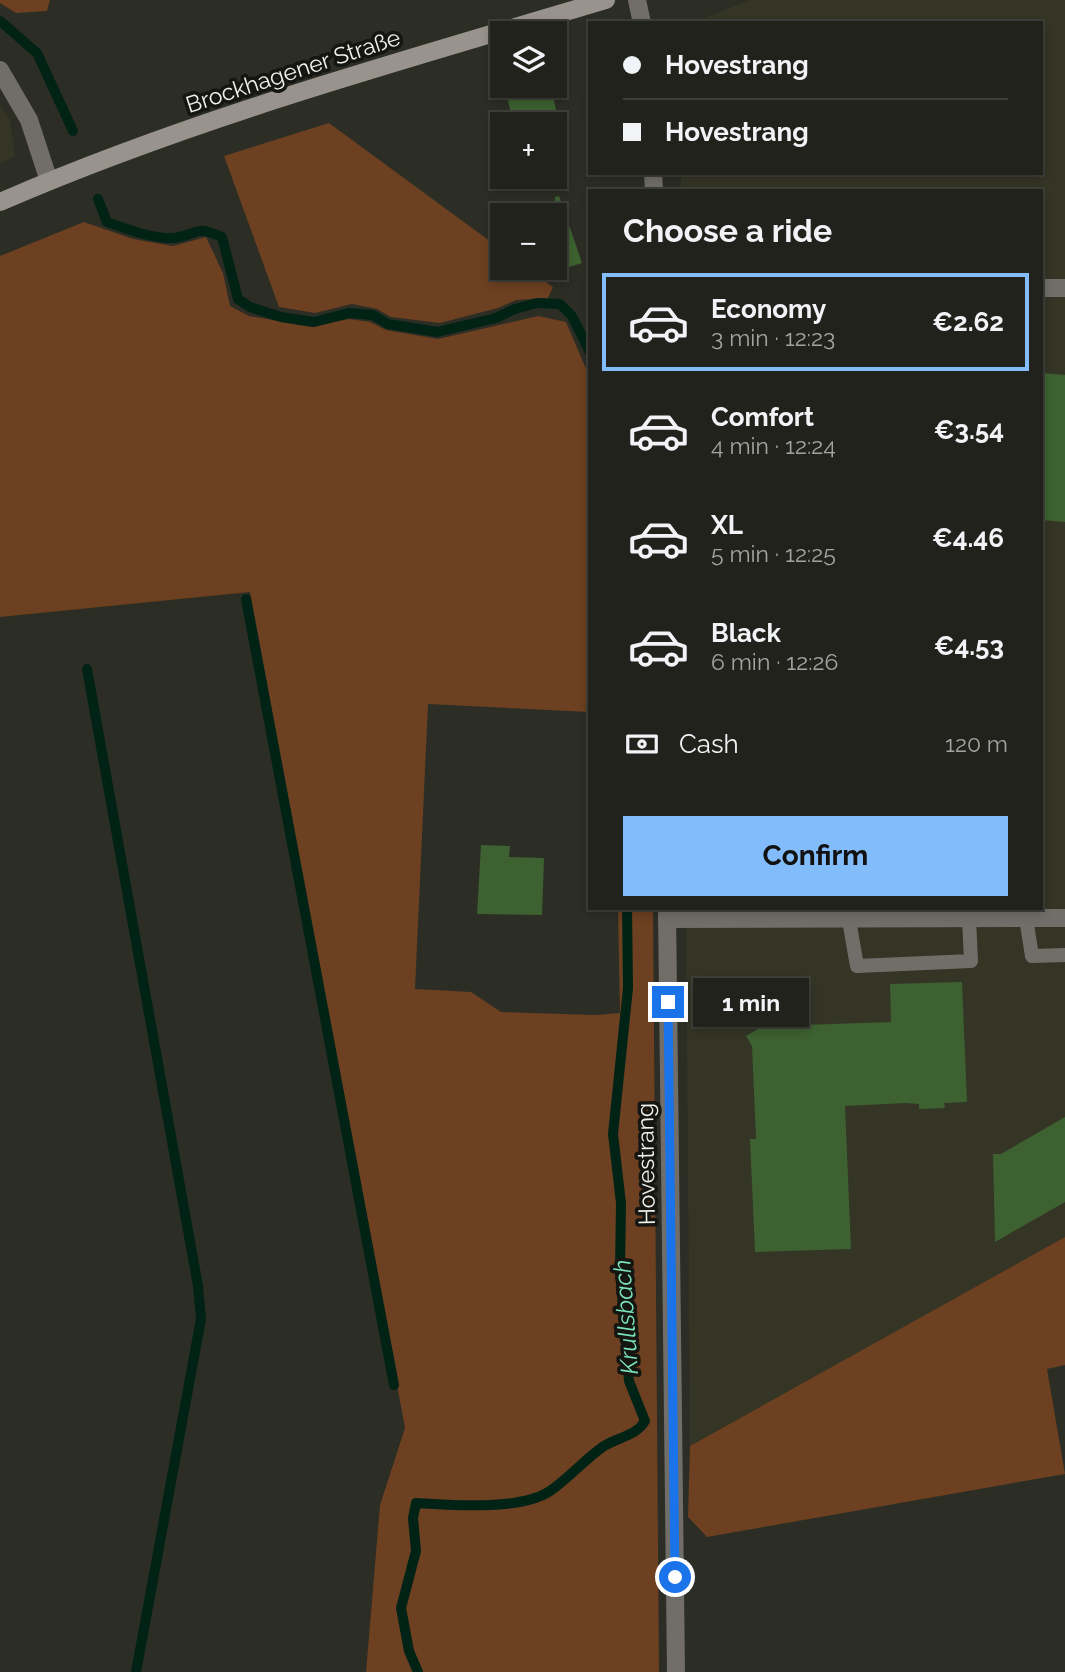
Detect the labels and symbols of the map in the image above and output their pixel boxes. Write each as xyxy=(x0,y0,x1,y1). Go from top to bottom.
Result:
street label: Brockhagener Straße xyxy=(182,23,403,118)
callout: 1 min xyxy=(692,978,808,1026)
route end xyxy=(652,986,684,1018)
street label: Hovestrang xyxy=(631,1103,660,1225)
water label: Krullsbach xyxy=(607,1259,644,1375)
route start xyxy=(659,1561,691,1593)

